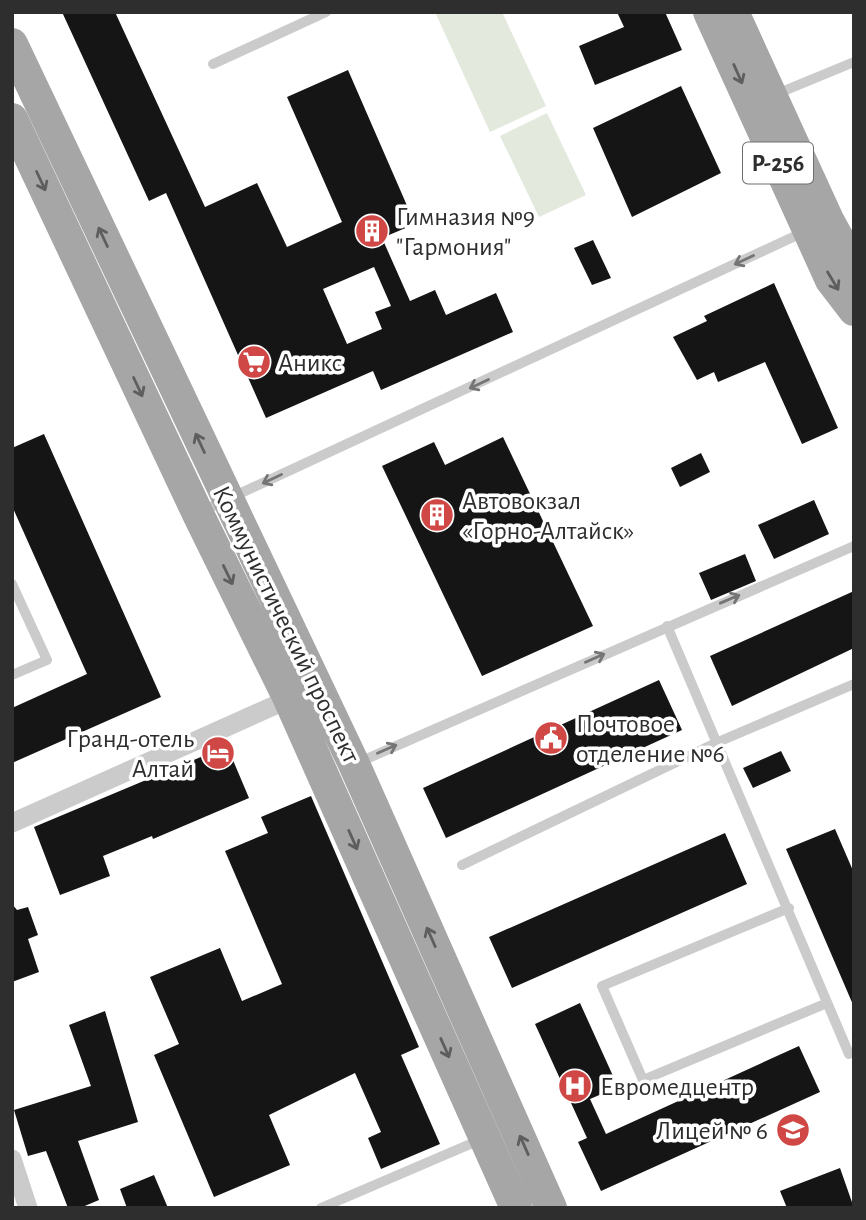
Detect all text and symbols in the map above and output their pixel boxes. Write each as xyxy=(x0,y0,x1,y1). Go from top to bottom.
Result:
one-way arrow xyxy=(732,63,745,84)
road number: Р-256 xyxy=(743,142,813,183)
one-way arrow xyxy=(35,170,49,191)
place label: Гимназия №9 "Гармония" xyxy=(396,204,535,260)
building icon: Гимназия №9 "Гармония" xyxy=(353,212,391,250)
one-way arrow xyxy=(96,227,109,248)
one-way arrow xyxy=(734,254,755,267)
one-way arrow xyxy=(827,270,841,290)
supermarket icon: Аникс xyxy=(235,343,273,381)
place label: Аникс xyxy=(278,350,342,376)
one-way arrow xyxy=(132,376,145,397)
one-way arrow xyxy=(469,378,490,391)
one-way arrow xyxy=(193,433,206,454)
one-way arrow xyxy=(262,473,283,486)
street label: Коммунистический проспект xyxy=(208,482,365,768)
place label: Автовокзал «Горно-Алтайск» xyxy=(462,488,634,544)
building icon: Автовокзал «Горно-Алтайск» xyxy=(418,496,456,534)
one-way arrow xyxy=(221,564,235,585)
one-way arrow xyxy=(718,592,740,605)
one-way arrow xyxy=(584,651,606,664)
place label: Почтовое отделение №6 xyxy=(576,711,725,767)
public building icon: Почтовое отделение №6 xyxy=(532,719,570,757)
place label: Гранд-отель Алтай xyxy=(66,726,194,782)
hotel icon: Гранд-отель Алтай xyxy=(199,734,237,772)
one-way arrow xyxy=(376,742,397,755)
one-way arrow xyxy=(347,829,360,850)
one-way arrow xyxy=(424,927,437,949)
one-way arrow xyxy=(439,1037,452,1058)
hospital icon: Евромедцентр xyxy=(556,1067,594,1105)
place label: Евромедцентр xyxy=(600,1074,754,1100)
school or university icon: Лицей № 6 xyxy=(774,1111,812,1149)
place label: Лицей № 6 xyxy=(656,1118,768,1144)
one-way arrow xyxy=(517,1135,530,1157)

